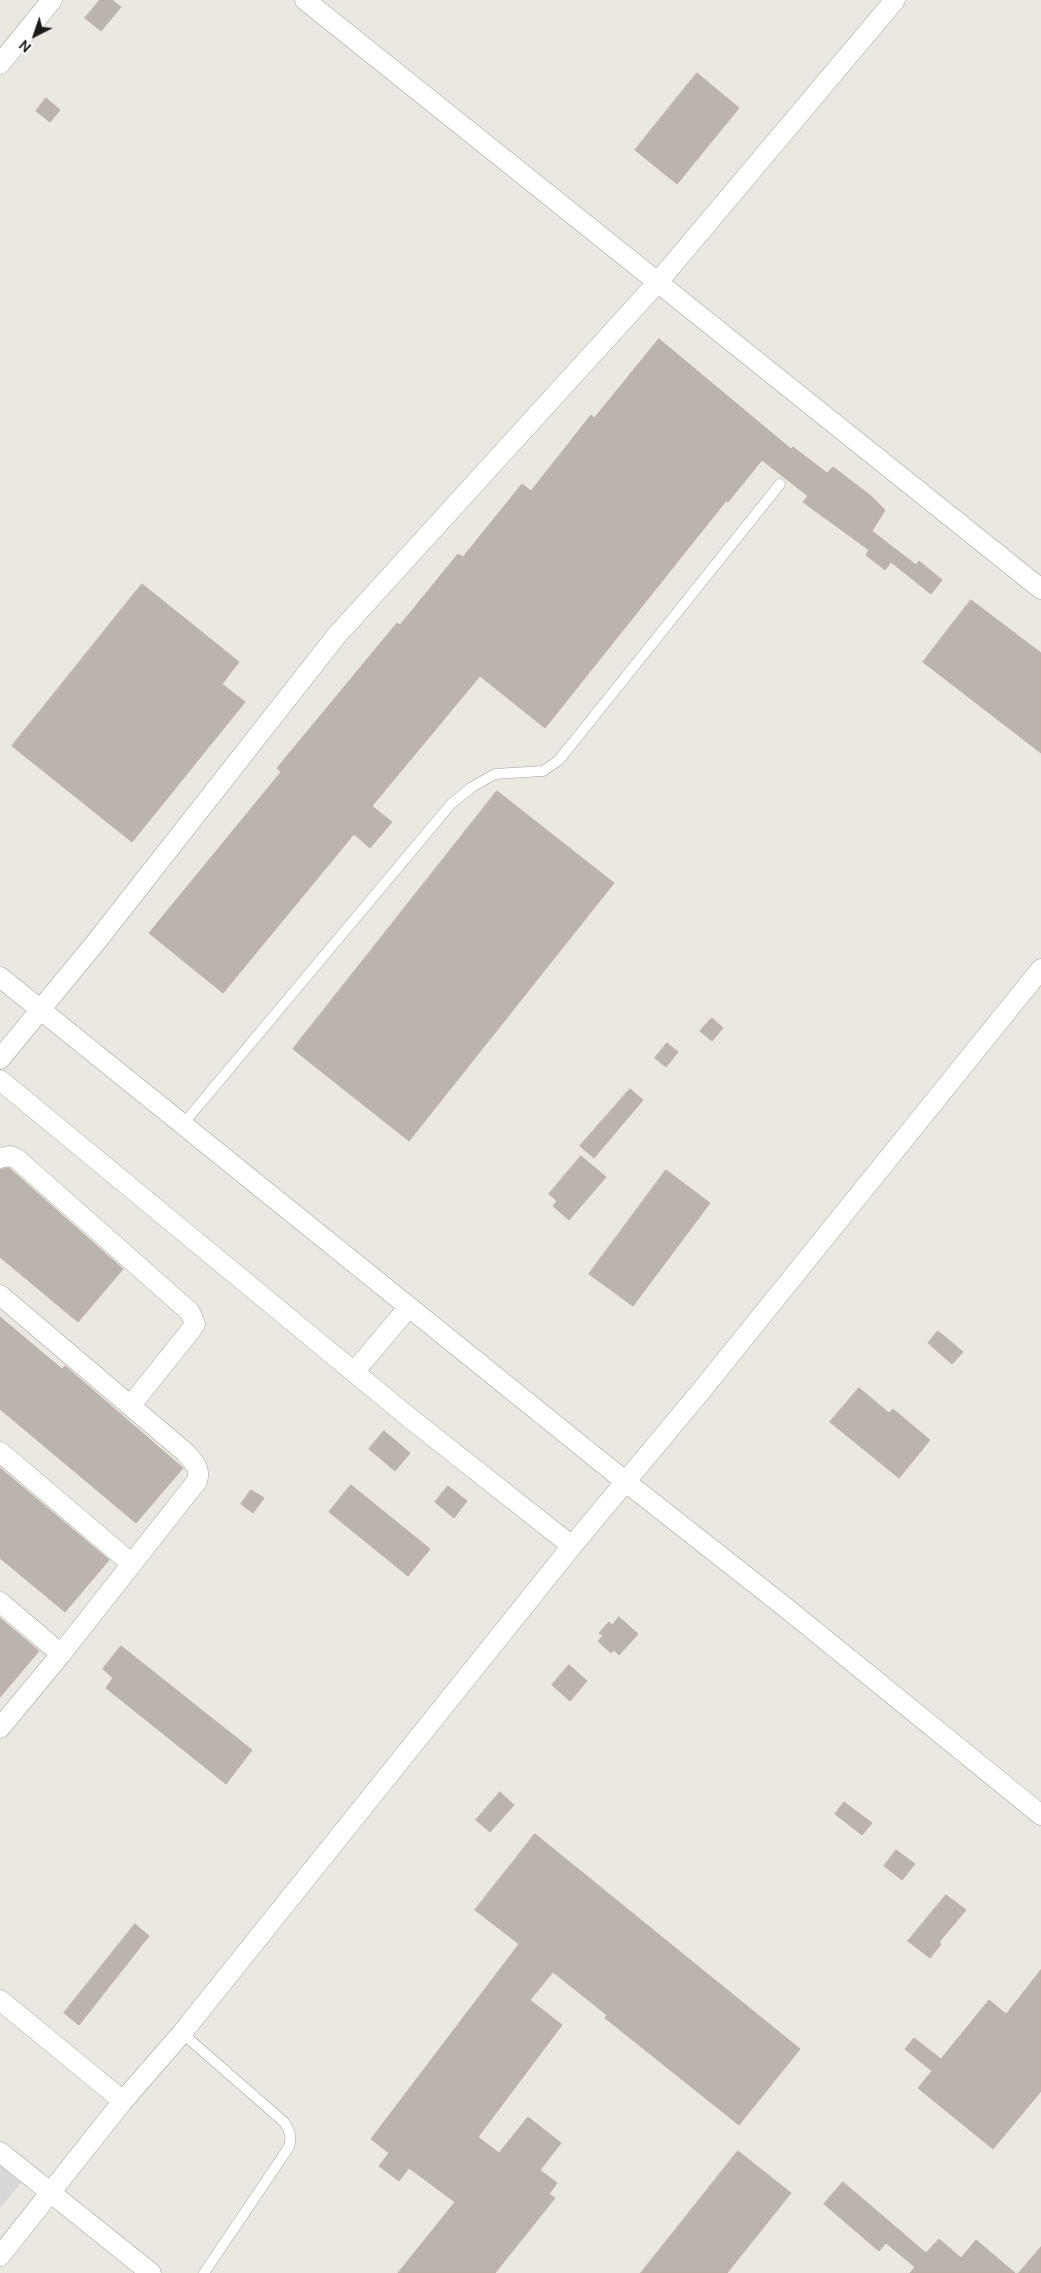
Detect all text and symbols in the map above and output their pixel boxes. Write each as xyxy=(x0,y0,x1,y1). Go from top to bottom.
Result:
north arrow xyxy=(10,10,60,60)
text: N xyxy=(15,36,35,56)

